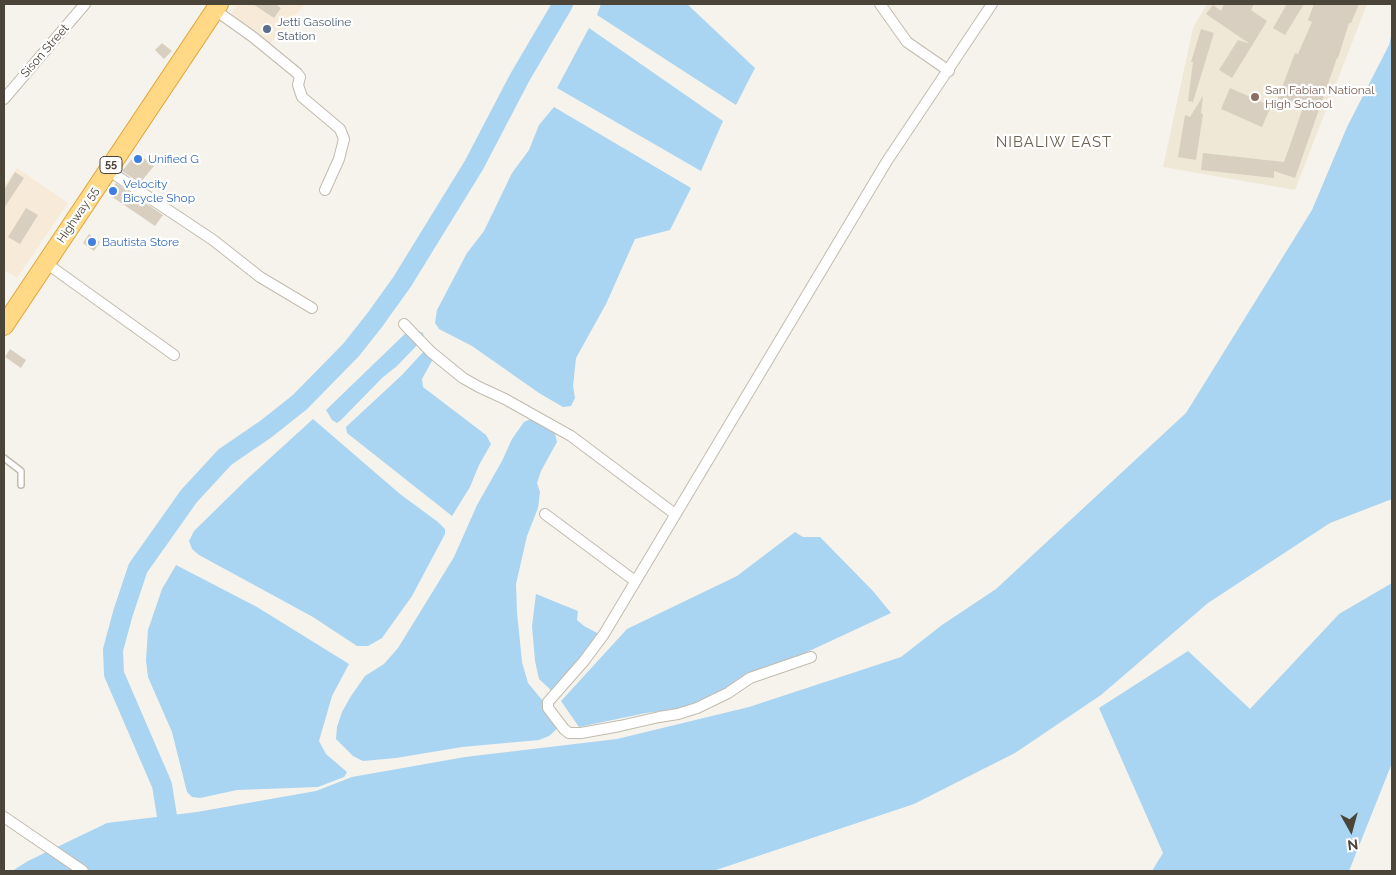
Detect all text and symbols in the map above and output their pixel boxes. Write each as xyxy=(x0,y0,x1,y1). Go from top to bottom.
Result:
place label: Jetti Gasoline Station xyxy=(277,15,351,43)
street label: Sison Street xyxy=(18,21,72,81)
marker: Jetti Gasoline Station xyxy=(261,23,273,35)
place label: San Fabian National High School xyxy=(1265,83,1375,111)
marker: San Fabian National High School xyxy=(1249,91,1261,103)
district label: NIBALIW EAST xyxy=(994,133,1114,151)
place label: Unified G xyxy=(148,152,199,166)
marker: Unified G xyxy=(132,153,144,165)
road number: 55 xyxy=(100,156,122,174)
place label: Velocity Bicycle Shop xyxy=(123,177,195,205)
street label: Highway 55 xyxy=(54,184,102,246)
marker: Velocity Bicycle Shop xyxy=(107,185,119,197)
place label: Bautista Store xyxy=(102,235,179,249)
marker: Bautista Store xyxy=(86,236,98,248)
north arrow xyxy=(1326,805,1376,855)
text: N xyxy=(1347,836,1359,853)

